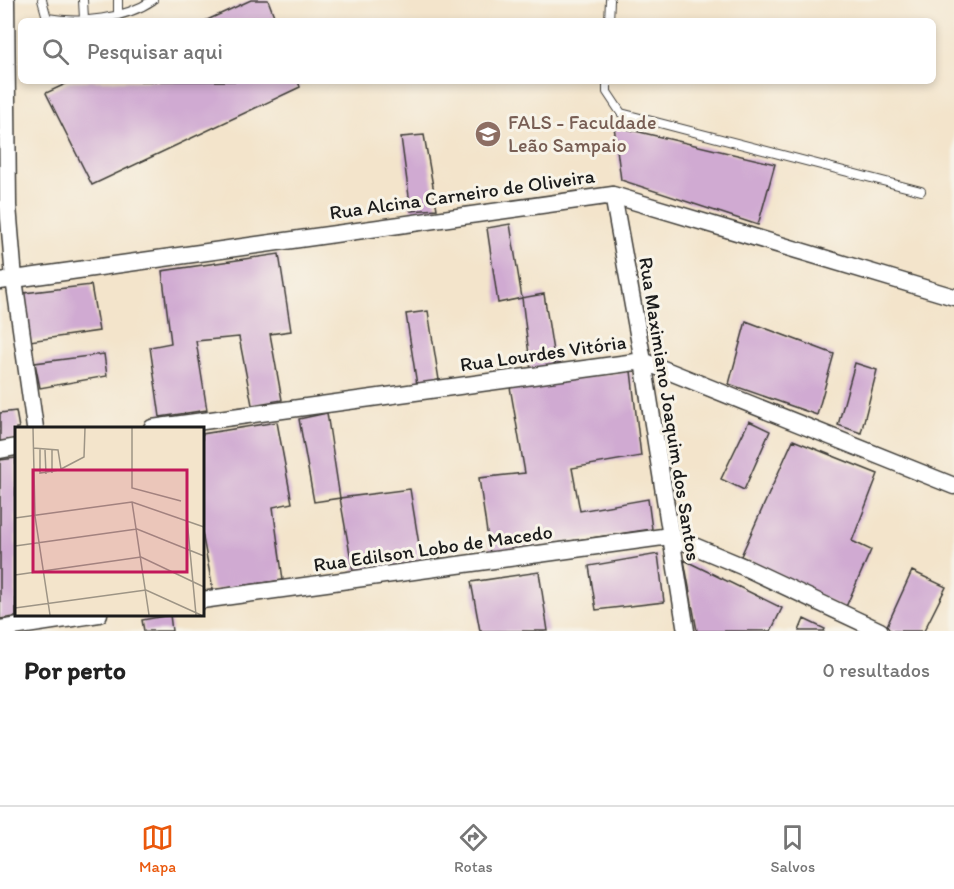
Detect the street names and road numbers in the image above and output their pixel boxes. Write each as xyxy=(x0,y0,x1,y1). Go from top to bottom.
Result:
street label: Rua Alcina Carneiro de Oliveira xyxy=(328,163,597,225)
street label: Rua Maximiano Joaquim dos Santos xyxy=(634,255,706,563)
street label: Rua Lourdes Vitória xyxy=(458,329,628,377)
street label: Rua Edilson Lobo de Macedo xyxy=(312,519,554,577)

